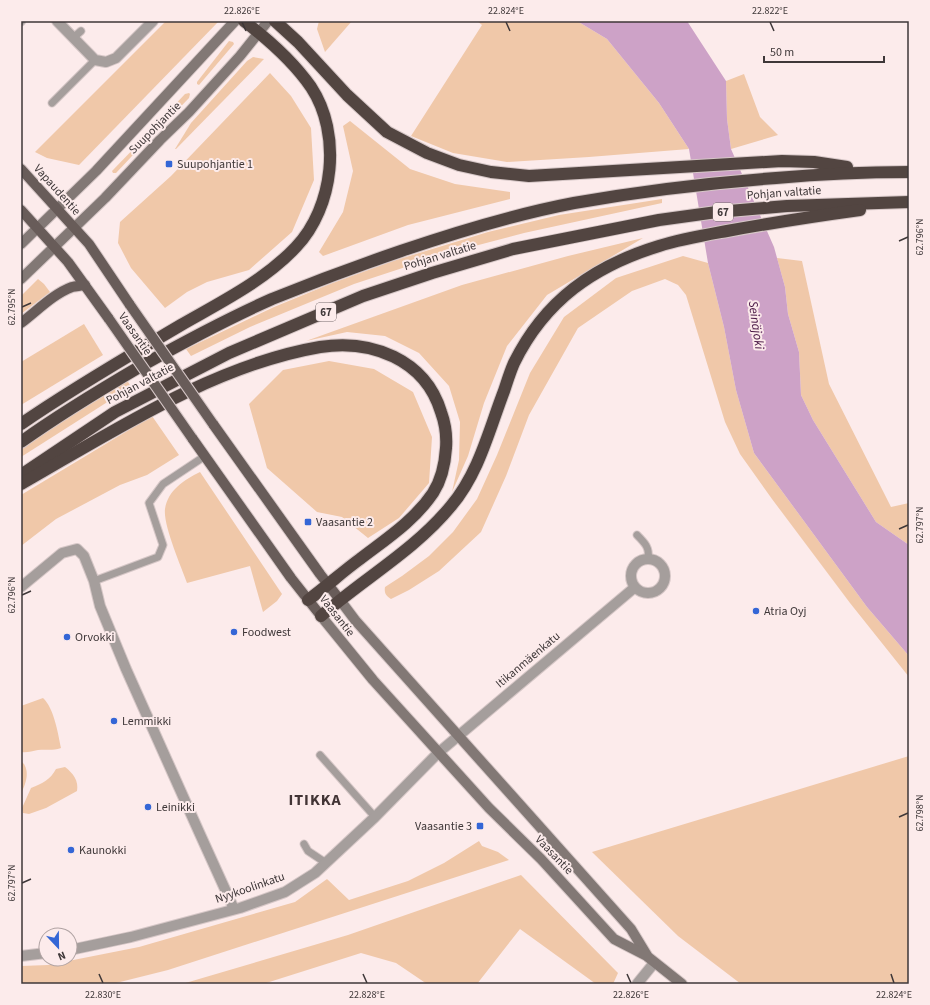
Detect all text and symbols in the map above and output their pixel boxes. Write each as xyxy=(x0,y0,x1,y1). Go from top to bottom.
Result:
text: 22.826°E xyxy=(224,4,260,18)
text: 22.824°E xyxy=(488,4,524,18)
text: 22.822°E xyxy=(752,4,788,18)
scale bar xyxy=(764,38,884,64)
text: 50 m xyxy=(770,44,794,61)
street label: Suupohjantie xyxy=(125,98,185,158)
place label: Suupohjantie 1 xyxy=(177,156,253,173)
marker: Suupohjantie 1 xyxy=(164,159,174,169)
street label: Vapaudentie xyxy=(30,161,84,219)
street label: Pohjan valtatie xyxy=(746,182,822,204)
road number: 67 xyxy=(713,203,733,221)
text: 62.796°N xyxy=(913,218,927,256)
street label: Pohjan valtatie xyxy=(402,237,478,275)
text: 62.795°N xyxy=(5,288,19,326)
water label: Seinäjoki xyxy=(744,300,768,351)
road number: 67 xyxy=(316,303,336,321)
street label: Vaasantie xyxy=(114,309,156,359)
street label: Pohjan valtatie xyxy=(103,359,177,409)
text: 62.797°N xyxy=(913,506,927,544)
place label: Vaasantie 2 xyxy=(316,514,373,531)
marker: Vaasantie 2 xyxy=(303,517,313,527)
text: 62.796°N xyxy=(5,576,19,614)
street label: Vaasantie xyxy=(315,592,359,640)
place label: Atria Oyj xyxy=(764,603,806,620)
marker: Atria Oyj xyxy=(751,606,761,616)
place label: Foodwest xyxy=(242,624,291,641)
marker: Foodwest xyxy=(229,627,239,637)
street label: Itikanmäenkatu xyxy=(492,628,564,692)
place label: Orvokki xyxy=(75,629,114,646)
marker: Orvokki xyxy=(62,632,72,642)
place label: Lemmikki xyxy=(122,713,171,730)
marker: Lemmikki xyxy=(109,716,119,726)
district label: ITIKKA xyxy=(288,789,342,811)
text: 62.798°N xyxy=(913,794,927,832)
place label: Leinikki xyxy=(156,799,195,816)
marker: Leinikki xyxy=(143,802,153,812)
place label: Vaasantie 3 xyxy=(415,818,472,835)
marker: Vaasantie 3 xyxy=(475,821,485,831)
street label: Vaasantie xyxy=(531,832,577,878)
place label: Kaunokki xyxy=(79,842,126,859)
marker: Kaunokki xyxy=(66,845,76,855)
text: 62.797°N xyxy=(5,864,19,902)
street label: Nyykoolinkatu xyxy=(213,868,287,908)
north arrow xyxy=(38,927,78,967)
text: N xyxy=(55,947,68,964)
text: 22.830°E xyxy=(85,988,121,1002)
text: 22.828°E xyxy=(349,988,385,1002)
text: 22.826°E xyxy=(613,988,649,1002)
text: 22.824°E xyxy=(876,988,912,1002)

